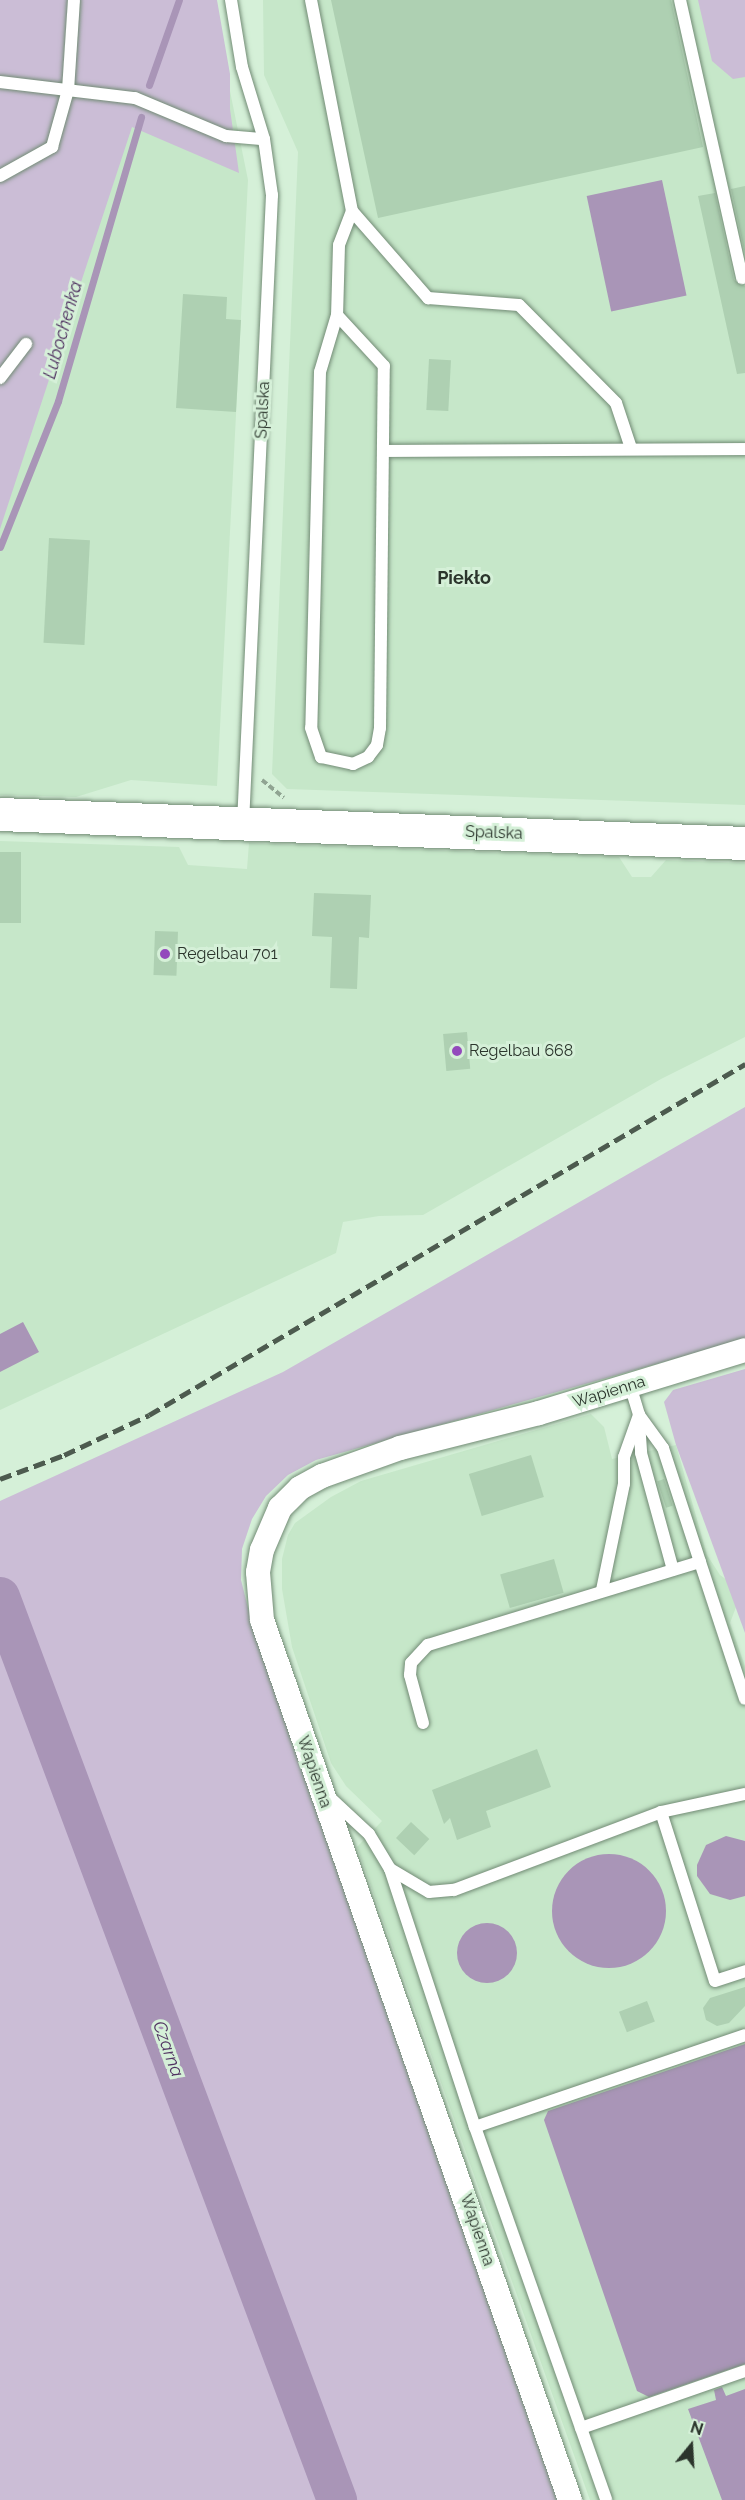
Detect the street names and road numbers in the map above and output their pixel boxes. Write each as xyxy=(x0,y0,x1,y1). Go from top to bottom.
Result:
street label: Spalska xyxy=(252,381,274,439)
street label: Spalska xyxy=(465,822,523,844)
street label: Wapienna xyxy=(570,1372,648,1412)
street label: Wapienna xyxy=(293,1734,335,1810)
street label: Wapienna xyxy=(456,2192,498,2268)

